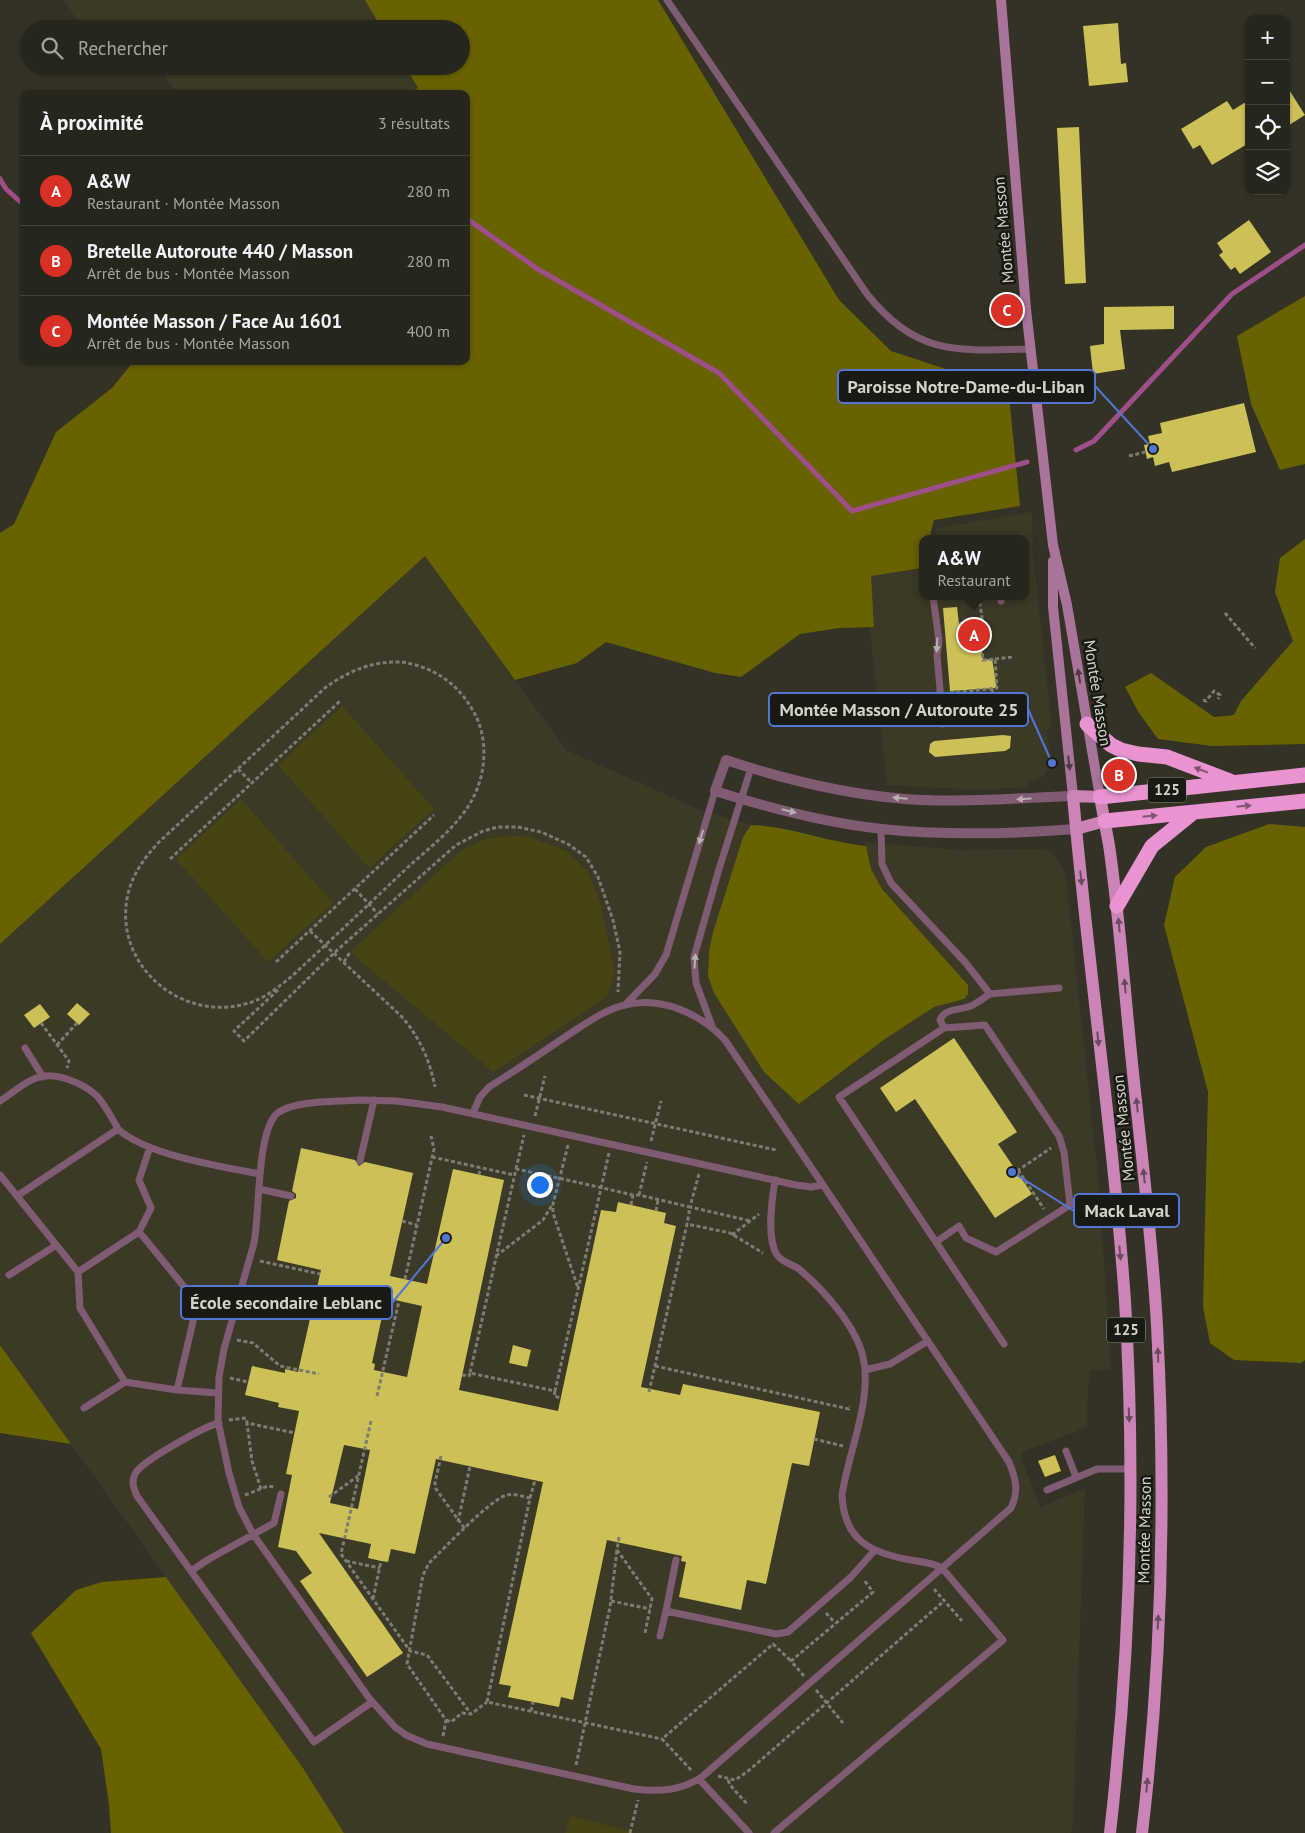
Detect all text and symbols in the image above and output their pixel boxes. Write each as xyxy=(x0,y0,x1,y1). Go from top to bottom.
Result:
map controls xyxy=(1245,15,1290,195)
button: + xyxy=(1245,15,1290,60)
search box xyxy=(20,20,470,75)
icon: search xyxy=(38,34,66,62)
text: Rechercher xyxy=(78,36,168,60)
button: − xyxy=(1245,60,1290,105)
button: locate xyxy=(1245,105,1290,150)
text: À proximité xyxy=(40,109,144,136)
text: 3 résultats xyxy=(378,113,450,133)
button: layers xyxy=(1245,150,1290,195)
text: A&W xyxy=(87,169,130,193)
street label: Montée Masson xyxy=(988,176,1018,284)
text: A xyxy=(51,181,61,201)
text: 280 m xyxy=(407,181,450,201)
text: Restaurant · Montée Masson xyxy=(87,193,280,213)
text: Bretelle Autoroute 440 / Masson xyxy=(87,239,353,263)
text: B xyxy=(51,251,61,271)
text: 280 m xyxy=(407,251,450,271)
text: Arrêt de bus · Montée Masson xyxy=(87,263,290,283)
pin: C xyxy=(991,291,1023,329)
text: Montée Masson / Face Au 1601 xyxy=(87,309,342,333)
text: C xyxy=(52,321,60,341)
text: 400 m xyxy=(407,321,450,341)
text: Arrêt de bus · Montée Masson xyxy=(87,333,290,353)
callout: Paroisse Notre-Dame-du-Liban xyxy=(838,370,1095,403)
text: Paroisse Notre-Dame-du-Liban xyxy=(847,375,1085,398)
popup xyxy=(919,535,1029,600)
text: A&W xyxy=(937,546,981,570)
text: Restaurant xyxy=(937,570,1011,590)
pin: A xyxy=(958,616,990,654)
one-way arrow xyxy=(933,637,941,653)
street label: Montée Masson xyxy=(1080,639,1116,747)
one-way arrow xyxy=(1075,667,1083,683)
callout: Montée Masson / Autoroute 25 xyxy=(769,693,1028,726)
text: Montée Masson / Autoroute 25 xyxy=(780,698,1018,721)
one-way arrow xyxy=(1065,755,1073,771)
pin: B xyxy=(1103,756,1135,794)
one-way arrow xyxy=(1193,766,1208,773)
road number: 125 xyxy=(1148,778,1186,802)
one-way arrow xyxy=(892,794,908,802)
one-way arrow xyxy=(1016,795,1032,803)
one-way arrow xyxy=(1236,802,1252,810)
one-way arrow xyxy=(781,807,796,815)
one-way arrow xyxy=(1143,812,1159,820)
one-way arrow xyxy=(696,830,704,845)
one-way arrow xyxy=(1077,870,1085,886)
one-way arrow xyxy=(1115,917,1123,933)
one-way arrow xyxy=(691,953,699,969)
one-way arrow xyxy=(1121,978,1129,994)
one-way arrow xyxy=(1094,1031,1102,1047)
street label: Montée Masson xyxy=(1107,1074,1139,1182)
one-way arrow xyxy=(1133,1097,1141,1113)
one-way arrow xyxy=(1140,1167,1148,1183)
your location xyxy=(527,1172,553,1198)
callout: Mack Laval xyxy=(1074,1194,1179,1227)
text: Mack Laval xyxy=(1085,1199,1170,1222)
one-way arrow xyxy=(1117,1245,1125,1261)
callout: École secondaire Leblanc xyxy=(181,1286,392,1319)
text: École secondaire Leblanc xyxy=(190,1291,382,1314)
road number: 125 xyxy=(1107,1318,1145,1342)
one-way arrow xyxy=(1154,1347,1162,1363)
one-way arrow xyxy=(1126,1407,1134,1423)
street label: Montée Masson xyxy=(1133,1476,1155,1584)
one-way arrow xyxy=(1155,1614,1163,1630)
one-way arrow xyxy=(1143,1776,1151,1792)

